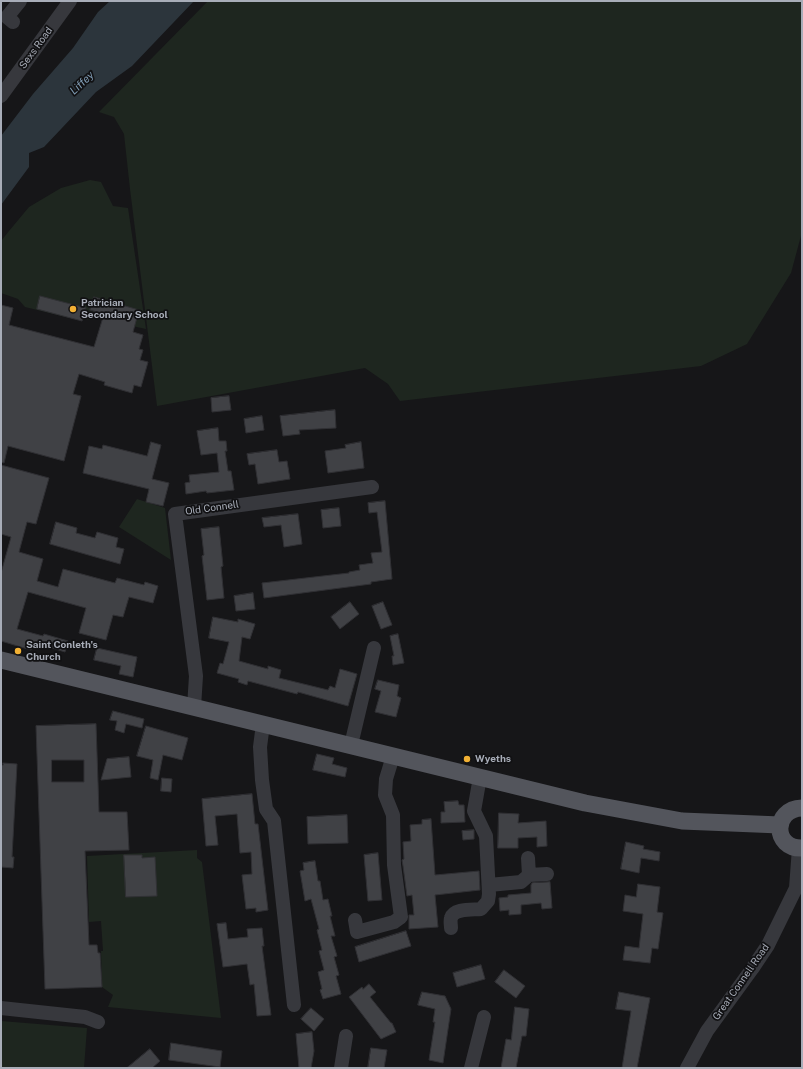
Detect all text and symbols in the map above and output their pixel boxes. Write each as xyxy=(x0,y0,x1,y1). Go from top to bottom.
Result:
street label: Sexs Road xyxy=(17,25,55,71)
water label: Liffey xyxy=(67,68,97,98)
place label: Patrician Secondary School xyxy=(81,297,168,320)
marker: Patrician Secondary School xyxy=(68,304,78,314)
street label: Old Connell xyxy=(184,498,240,518)
place label: Saint Conleth's Church xyxy=(26,639,98,662)
marker: Saint Conleth's Church xyxy=(13,646,23,656)
place label: Wyeths xyxy=(475,753,511,765)
marker: Wyeths xyxy=(462,754,472,764)
street label: Great Connell Road xyxy=(710,942,772,1022)

